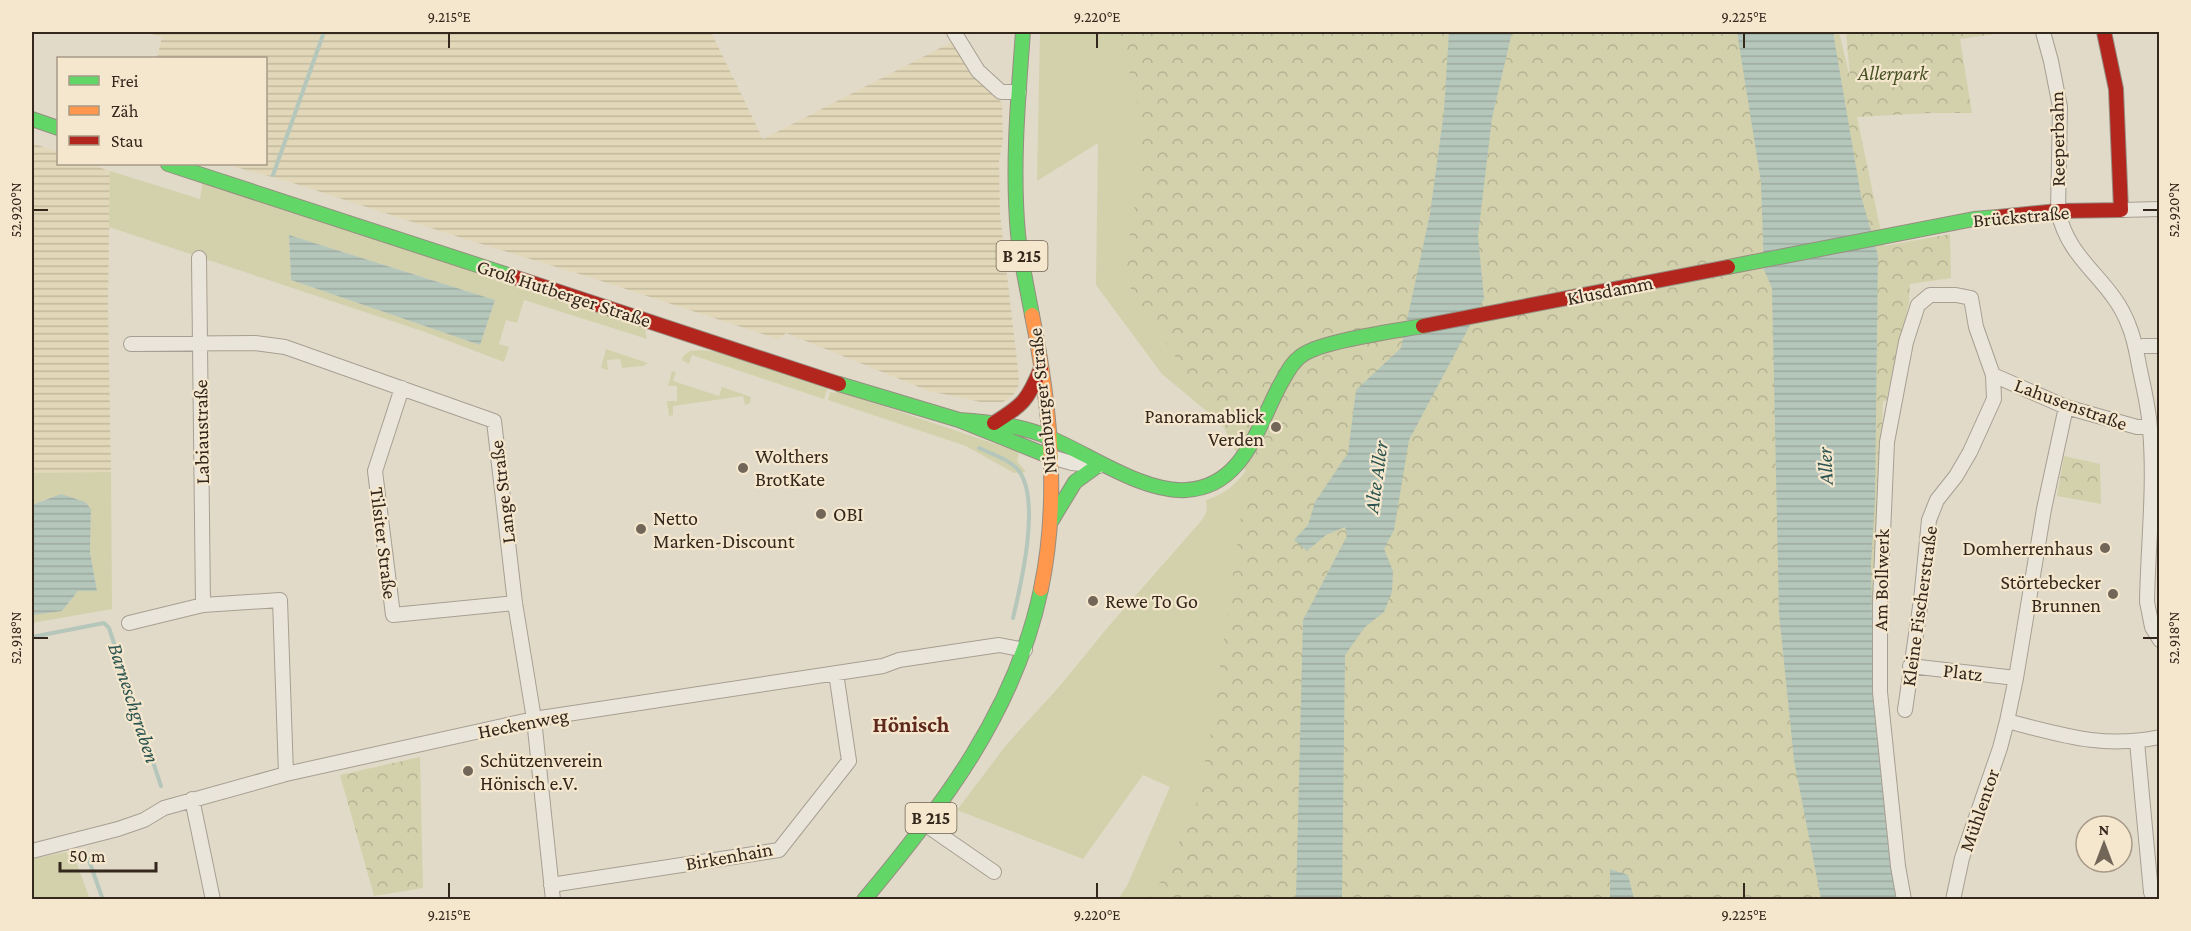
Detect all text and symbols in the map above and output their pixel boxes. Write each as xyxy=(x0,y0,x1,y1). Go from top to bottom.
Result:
text: 9.215°E xyxy=(427,9,471,25)
text: 9.220°E xyxy=(1074,9,1120,25)
text: 9.225°E xyxy=(1721,9,1767,25)
legend xyxy=(57,57,267,165)
park label: Allerpark xyxy=(1857,62,1929,85)
text: Frei xyxy=(111,71,139,91)
street label: Reeperbahn xyxy=(2045,91,2070,187)
text: Zäh xyxy=(111,101,139,121)
text: Stau xyxy=(111,131,144,151)
text: 52.920°N xyxy=(8,182,24,238)
text: 52.920°N xyxy=(2166,182,2182,238)
street label: Brückstraße xyxy=(1972,201,2070,231)
road number: B 215 xyxy=(996,241,1048,271)
street label: Groß Hutberger Straße xyxy=(474,255,654,333)
street label: Klusdamm xyxy=(1565,271,1655,309)
street label: Nienburger Straße xyxy=(1023,327,1062,475)
street label: Lahusenstraße xyxy=(2012,373,2131,435)
street label: Labiaustraße xyxy=(189,379,213,485)
place label: Panoramablick Verden xyxy=(1145,405,1264,450)
marker: Panoramablick Verden xyxy=(1269,420,1283,434)
street label: Lange Straße xyxy=(485,439,520,545)
water label: Alte Aller xyxy=(1359,439,1393,516)
place label: Wolthers BrotKate xyxy=(755,445,829,490)
water label: Aller xyxy=(1812,446,1838,486)
marker: Wolthers BrotKate xyxy=(736,461,750,475)
street label: Tilsiter Straße xyxy=(366,486,402,600)
place label: OBI xyxy=(833,503,863,525)
place label: Netto Marken-Discount xyxy=(653,507,795,552)
marker: OBI xyxy=(814,507,828,521)
marker: Netto Marken-Discount xyxy=(634,522,648,536)
street label: Kleine Fischerstraße xyxy=(1897,524,1941,688)
street label: Am Bollwerk xyxy=(1869,528,1893,631)
place label: Domherrenhaus xyxy=(1962,537,2093,559)
marker: Domherrenhaus xyxy=(2098,541,2112,555)
place label: Störtebecker Brunnen xyxy=(2000,571,2101,616)
marker: Störtebecker Brunnen xyxy=(2106,587,2120,601)
place label: Rewe To Go xyxy=(1105,590,1198,612)
marker: Rewe To Go xyxy=(1086,594,1100,608)
text: 52.918°N xyxy=(8,611,24,664)
text: 52.918°N xyxy=(2166,611,2182,664)
water label: Barneschgraben xyxy=(103,640,165,766)
street label: Platz xyxy=(1942,659,1984,685)
street label: Heckenweg xyxy=(476,703,571,744)
district label: Hönisch xyxy=(873,712,950,737)
place label: Schützenverein Hönisch e.V. xyxy=(480,749,603,794)
marker: Schützenverein Hönisch e.V. xyxy=(461,764,475,778)
street label: Mühlentor xyxy=(1955,766,2003,854)
road number: B 215 xyxy=(906,803,956,833)
north arrow xyxy=(2074,814,2134,874)
text: N xyxy=(2099,821,2110,838)
scale bar xyxy=(60,835,156,873)
street label: Birkenhain xyxy=(684,837,775,874)
text: 50 m xyxy=(69,846,106,866)
text: 9.215°E xyxy=(427,907,471,923)
text: 9.220°E xyxy=(1074,907,1120,923)
text: 9.225°E xyxy=(1721,907,1767,923)

